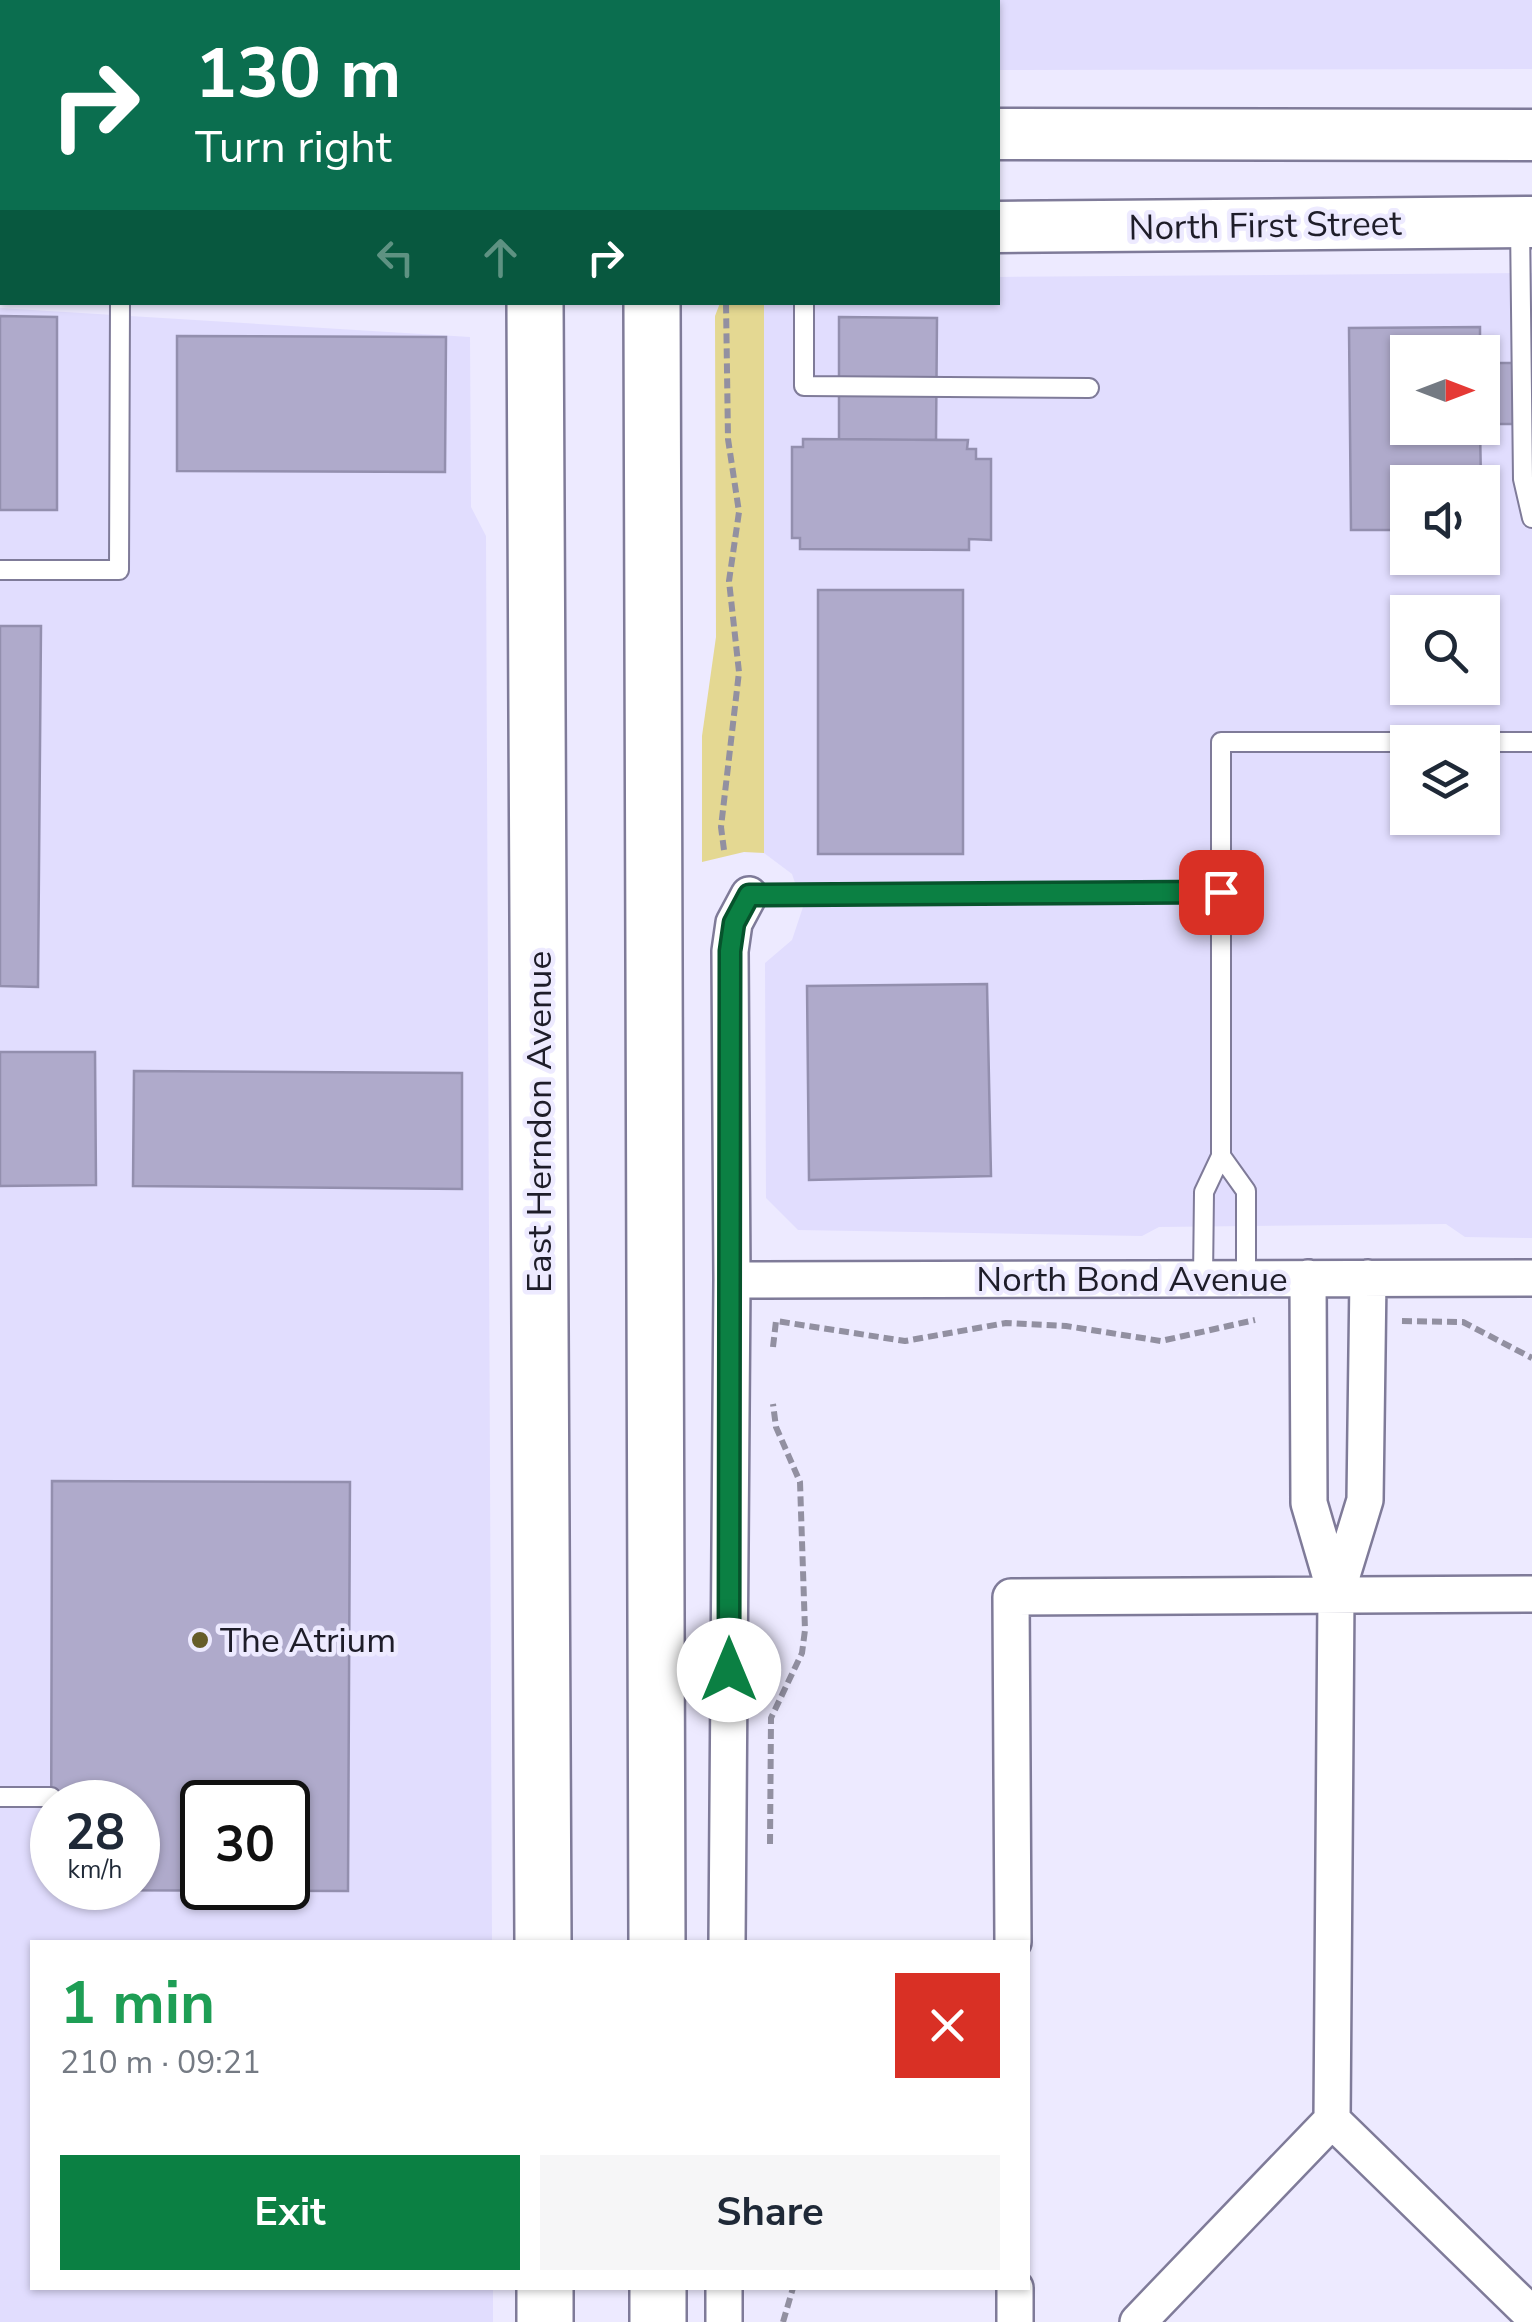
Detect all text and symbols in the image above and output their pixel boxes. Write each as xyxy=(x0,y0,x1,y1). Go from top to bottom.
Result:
text: 130 m xyxy=(195,26,401,122)
icon: right xyxy=(30,40,160,170)
text: Turn right xyxy=(195,117,392,178)
street label: North First Street xyxy=(1128,200,1403,251)
icon: left xyxy=(368,230,423,285)
icon: ahead xyxy=(473,230,528,285)
icon: right xyxy=(578,230,633,285)
north arrow xyxy=(1390,335,1500,445)
map controls xyxy=(1390,335,1500,835)
button: sound xyxy=(1390,465,1500,575)
button: search xyxy=(1390,595,1500,705)
button: layers xyxy=(1390,725,1500,835)
pin xyxy=(1179,850,1264,935)
icon: arrive xyxy=(1194,865,1249,920)
street label: East Herndon Avenue xyxy=(516,951,563,1293)
street label: North Bond Avenue xyxy=(976,1256,1288,1303)
place label: The Atrium xyxy=(220,1617,396,1664)
position arrow xyxy=(677,1618,781,1722)
marker: The Atrium xyxy=(189,1629,211,1651)
speed limit sign: 30 xyxy=(180,1780,310,1910)
text: 28 xyxy=(65,1798,125,1867)
text: km/h xyxy=(67,1853,123,1887)
text: 1 min xyxy=(60,1962,215,2044)
button: close xyxy=(895,1973,1000,2078)
text: 210 m · 09:21 xyxy=(60,2041,261,2084)
button: Exit xyxy=(60,2155,520,2270)
button: Share xyxy=(540,2155,1000,2270)

